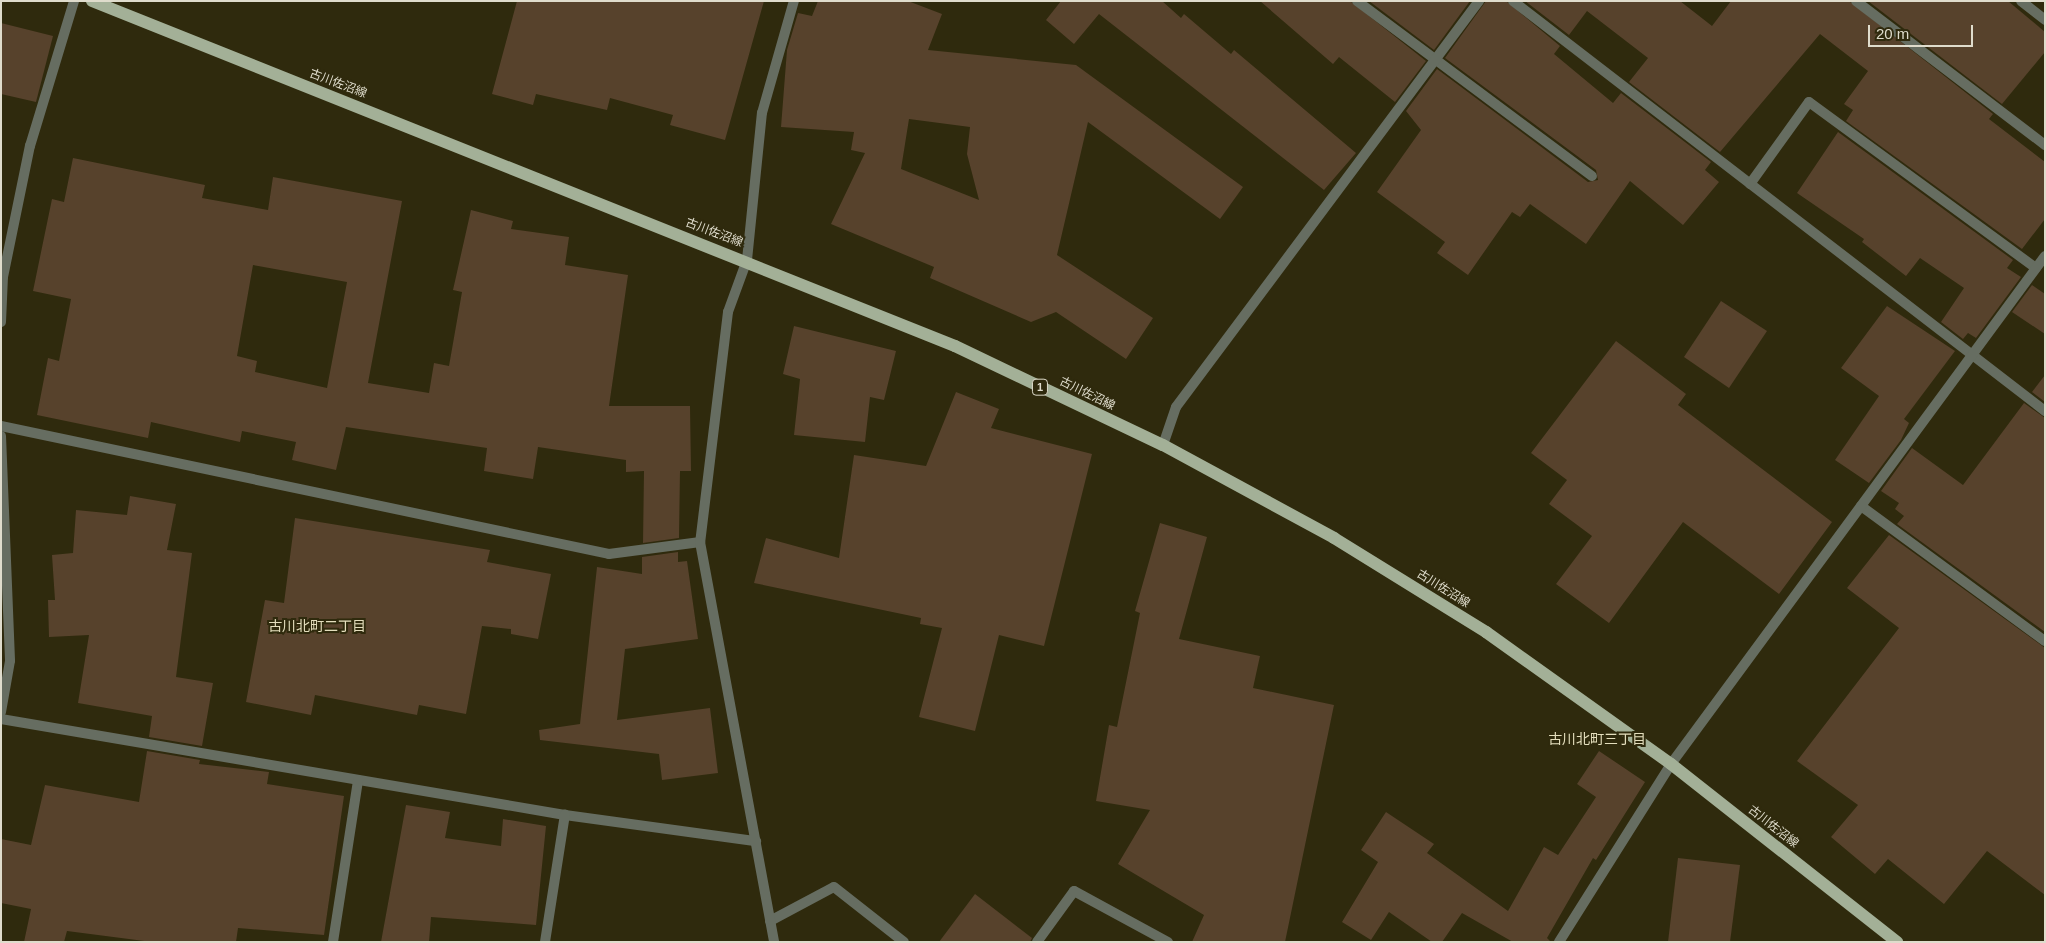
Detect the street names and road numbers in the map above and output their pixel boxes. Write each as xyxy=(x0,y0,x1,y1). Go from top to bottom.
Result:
street label: 古川佐沼線 xyxy=(307,67,369,101)
street label: 古川佐沼線 xyxy=(683,216,745,250)
street label: 古川佐沼線 xyxy=(1057,374,1117,414)
road number: 1 xyxy=(1031,378,1049,396)
street label: 古川佐沼線 xyxy=(1414,567,1472,611)
street label: 古川佐沼線 xyxy=(1745,803,1801,851)

